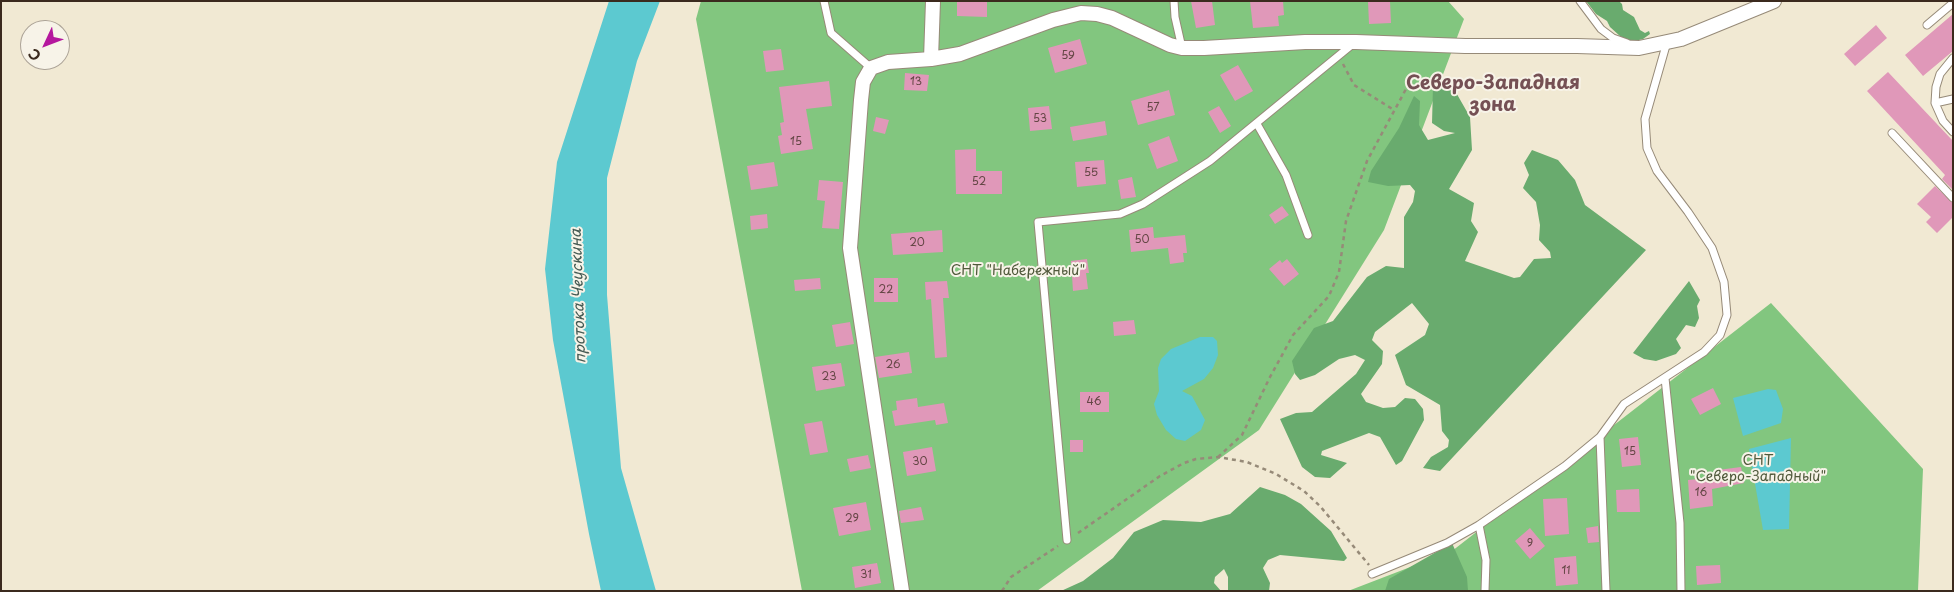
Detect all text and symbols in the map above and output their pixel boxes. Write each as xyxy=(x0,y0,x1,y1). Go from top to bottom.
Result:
north arrow xyxy=(20,20,70,70)
text: С xyxy=(23,44,46,66)
house number: 59 xyxy=(1061,49,1075,63)
district label: Северо-Западная зона xyxy=(1406,73,1580,117)
house number: 13 xyxy=(910,75,922,89)
house number: 57 xyxy=(1146,101,1160,115)
house number: 53 xyxy=(1033,112,1047,126)
house number: 15 xyxy=(790,135,802,149)
house number: 55 xyxy=(1084,166,1098,180)
house number: 52 xyxy=(972,175,986,189)
water label: протока Чеускина xyxy=(568,228,590,364)
house number: 50 xyxy=(1134,233,1150,247)
house number: 20 xyxy=(909,236,925,250)
park label: СНТ "Набережный" xyxy=(951,263,1085,279)
house number: 22 xyxy=(879,283,893,297)
house number: 26 xyxy=(885,358,901,372)
house number: 23 xyxy=(822,370,836,384)
house number: 46 xyxy=(1087,395,1101,409)
house number: 15 xyxy=(1624,445,1636,459)
park label: СНТ "Северо-Западный" xyxy=(1690,453,1826,486)
house number: 30 xyxy=(912,455,928,469)
house number: 16 xyxy=(1695,486,1707,500)
house number: 29 xyxy=(845,512,859,526)
house number: 9 xyxy=(1527,537,1533,551)
house number: 11 xyxy=(1561,564,1571,578)
house number: 31 xyxy=(860,568,872,582)

